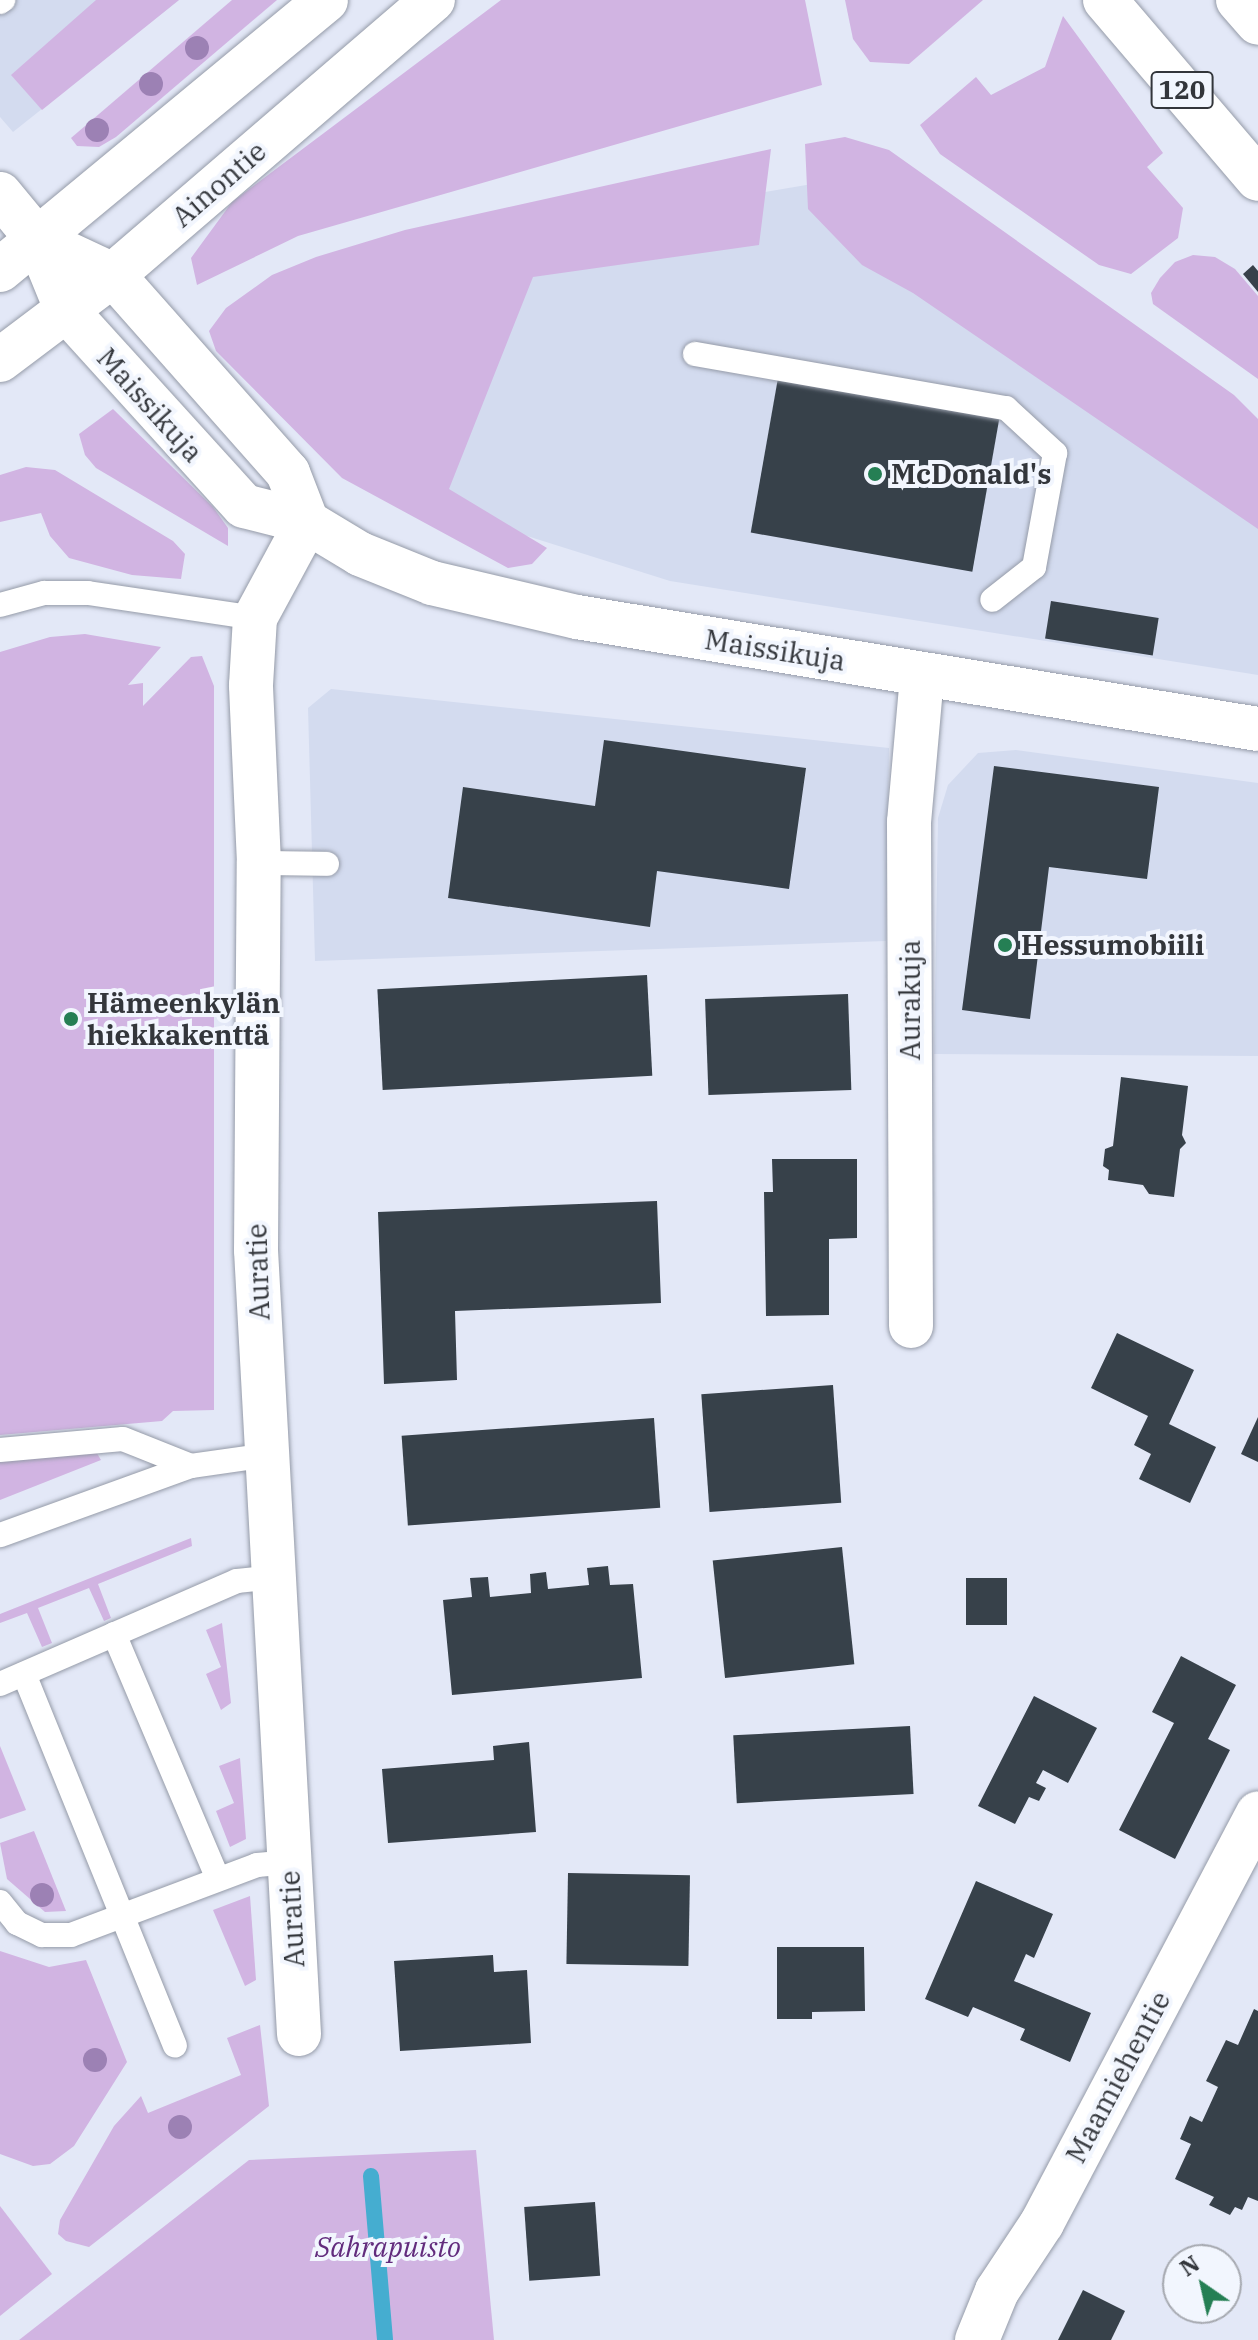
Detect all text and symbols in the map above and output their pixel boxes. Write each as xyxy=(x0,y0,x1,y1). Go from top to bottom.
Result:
road number: 120 xyxy=(1150,68,1214,112)
street label: Ainontie xyxy=(165,134,273,234)
street label: Maissikuja xyxy=(90,341,210,469)
place label: McDonald's xyxy=(891,457,1052,491)
marker: McDonald's xyxy=(866,465,884,483)
street label: Maissikuja xyxy=(702,622,848,678)
place label: Hessumobiili xyxy=(1021,928,1204,962)
marker: Hessumobiili xyxy=(996,936,1014,954)
street label: Aurakuja xyxy=(893,940,927,1060)
place label: Hämeenkylän hiekkakenttä xyxy=(87,986,280,1052)
marker: Hämeenkylän hiekkakenttä xyxy=(62,1010,80,1028)
street label: Auratie xyxy=(240,1223,276,1321)
street label: Auratie xyxy=(273,1870,311,1968)
street label: Maamiehentie xyxy=(1059,1985,1177,2169)
park label: Sahrapuisto xyxy=(315,2230,461,2264)
north arrow xyxy=(1162,2244,1242,2324)
text: N xyxy=(1174,2248,1205,2282)

